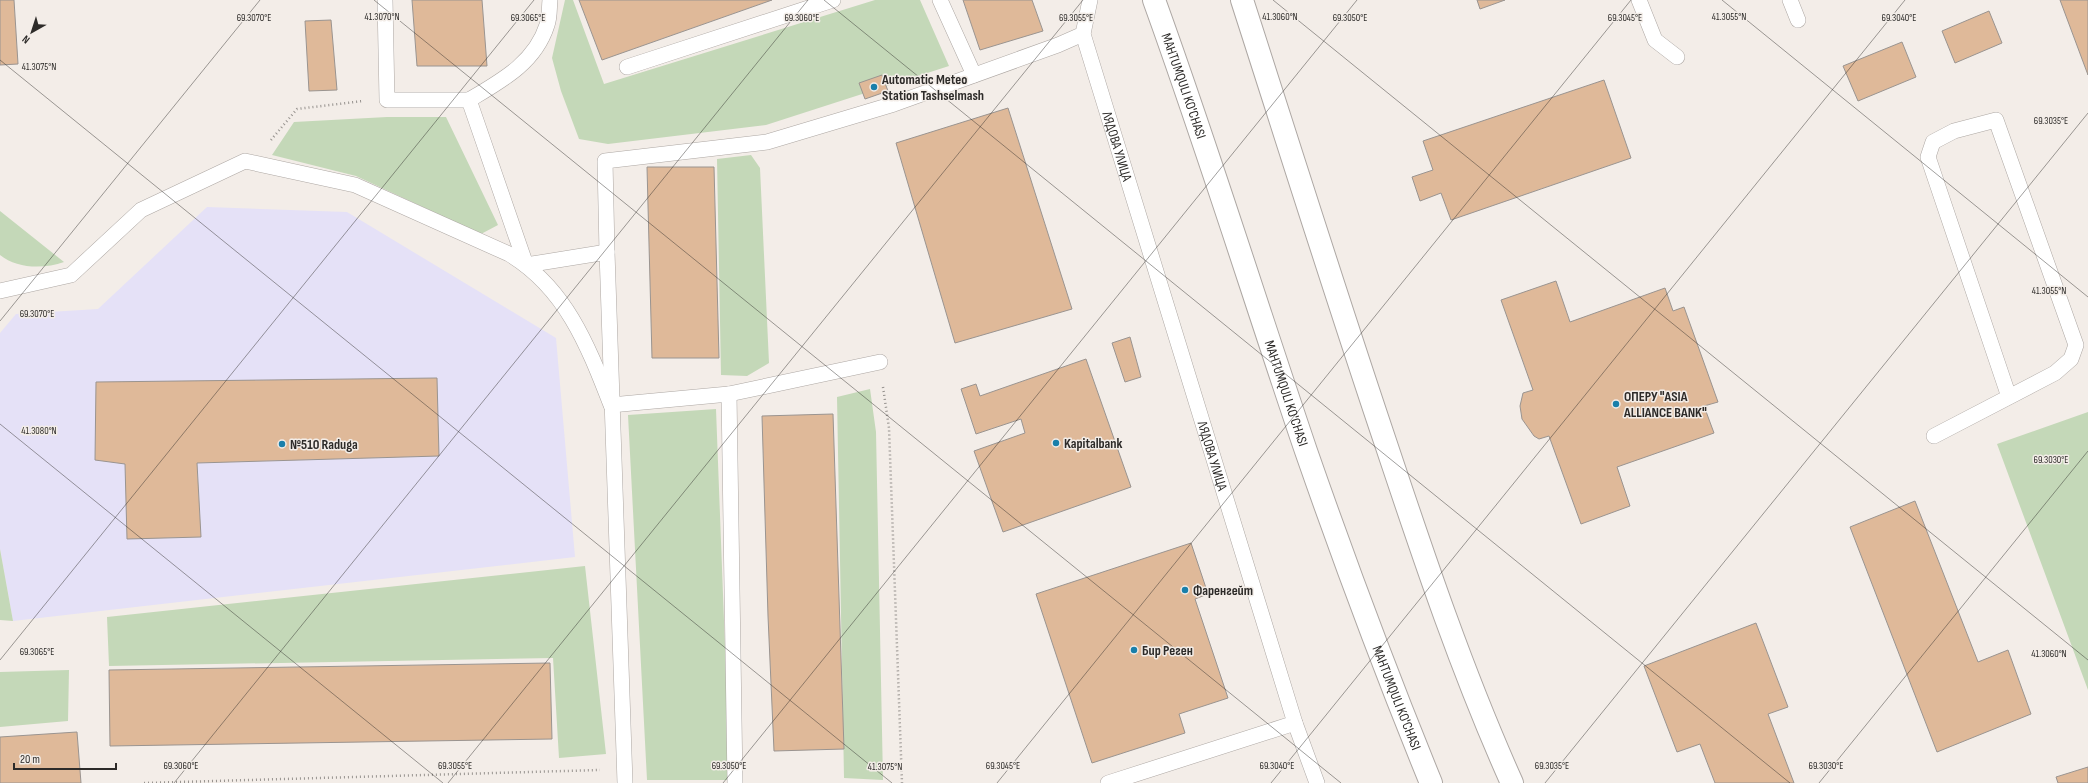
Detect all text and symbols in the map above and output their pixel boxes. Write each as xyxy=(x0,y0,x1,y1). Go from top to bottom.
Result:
text: 41.3070°N xyxy=(364,11,400,23)
text: 41.3060°N xyxy=(1262,11,1298,23)
text: 41.3055°N xyxy=(1712,11,1746,23)
north arrow xyxy=(12,12,52,52)
text: 69.3070°E xyxy=(237,12,271,24)
text: 69.3065°E xyxy=(511,12,545,24)
text: 69.3060°E xyxy=(785,12,820,24)
text: 69.3055°E xyxy=(1059,12,1093,24)
text: 69.3050°E xyxy=(1333,12,1367,24)
text: 69.3045°E xyxy=(1608,12,1642,24)
text: 69.3040°E xyxy=(1882,12,1916,24)
street label: MAHTUMQULI KO'CHASI xyxy=(1158,31,1210,141)
text: N xyxy=(20,32,32,46)
text: 41.3075°N xyxy=(22,61,56,73)
place label: Automatic Meteo Station Tashselmash xyxy=(881,71,984,104)
marker: Automatic Meteo Station Tashselmash xyxy=(869,82,879,92)
street label: ЛЯДОВА УЛИЦА xyxy=(1098,108,1136,184)
text: 69.3035°E xyxy=(2034,115,2068,127)
text: 41.3055°N xyxy=(2032,285,2066,297)
text: 69.3070°E xyxy=(20,308,54,320)
street label: MAHTUMQULI KO'CHASI xyxy=(1261,338,1312,449)
place label: ОПЕРУ "ASIA ALLIANCE BANK" xyxy=(1623,388,1707,421)
marker: ОПЕРУ "ASIA ALLIANCE BANK" xyxy=(1611,399,1621,409)
street label: ЛЯДОВА УЛИЦА xyxy=(1193,418,1231,494)
text: 41.3080°N xyxy=(21,425,57,437)
place label: Kapitalbank xyxy=(1064,435,1123,452)
place label: №510 Raduga xyxy=(290,436,358,453)
marker: Kapitalbank xyxy=(1051,438,1061,448)
marker: №510 Raduga xyxy=(277,439,287,449)
text: 69.3030°E xyxy=(2034,454,2068,466)
place label: Фаренгейт xyxy=(1193,582,1253,599)
marker: Фаренгейт xyxy=(1180,585,1190,595)
place label: Бир Реген xyxy=(1142,642,1193,659)
street label: MAHTUMQULI KO'CHASI xyxy=(1369,643,1425,753)
marker: Бир Реген xyxy=(1129,645,1139,655)
text: 69.3065°E xyxy=(20,646,54,658)
text: 41.3060°N xyxy=(2031,648,2067,660)
scale bar xyxy=(14,745,116,771)
text: 20 m xyxy=(20,752,40,767)
text: 69.3060°E xyxy=(164,760,199,772)
text: 69.3055°E xyxy=(438,760,472,772)
text: 69.3050°E xyxy=(712,760,746,772)
text: 69.3045°E xyxy=(986,760,1020,772)
text: 69.3040°E xyxy=(1260,760,1294,772)
text: 69.3035°E xyxy=(1535,760,1569,772)
text: 69.3030°E xyxy=(1809,760,1843,772)
text: 41.3075°N xyxy=(868,761,902,773)

